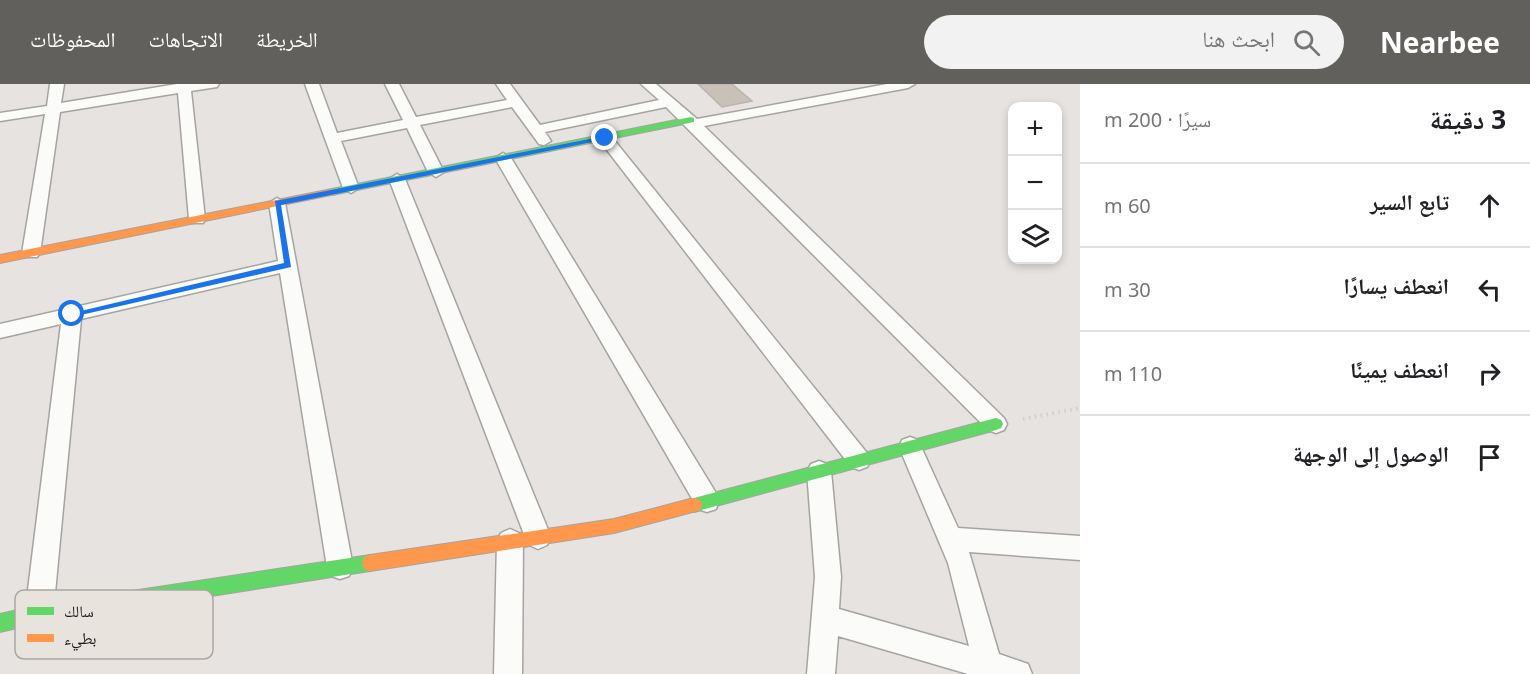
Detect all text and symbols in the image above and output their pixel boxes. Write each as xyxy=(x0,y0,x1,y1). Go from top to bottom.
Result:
search box xyxy=(924,15,1344,69)
text: ابحث هنا xyxy=(1202,23,1275,53)
text: Nearbee xyxy=(1380,23,1500,61)
text: المحفوظات xyxy=(30,25,115,53)
text: الاتجاهات xyxy=(148,25,223,53)
text: الخريطة xyxy=(256,25,318,53)
icon: search xyxy=(1290,26,1323,59)
text: 3 دقيقة xyxy=(1430,101,1506,137)
map controls xyxy=(1008,102,1062,264)
button: + xyxy=(1008,102,1062,156)
text: سيرًا · 200 m xyxy=(1104,106,1211,133)
route end xyxy=(591,124,617,150)
button: − xyxy=(1008,156,1062,210)
text: تابع السير xyxy=(1370,186,1449,216)
icon: ahead xyxy=(1473,189,1506,222)
text: 60 m xyxy=(1104,192,1151,219)
button: layers xyxy=(1008,210,1062,264)
text: انعطف يسارًا xyxy=(1344,270,1449,300)
icon: left xyxy=(1473,273,1506,306)
text: 30 m xyxy=(1104,276,1151,303)
route start xyxy=(58,300,84,326)
text: انعطف يمينًا xyxy=(1350,354,1449,384)
icon: right xyxy=(1473,357,1506,390)
text: 110 m xyxy=(1104,360,1162,387)
text: الوصول إلى الوجهة xyxy=(1293,438,1449,468)
icon: arrive xyxy=(1473,441,1506,474)
legend xyxy=(15,590,213,659)
text: سالك xyxy=(64,600,94,622)
text: بطيء xyxy=(64,627,96,651)

